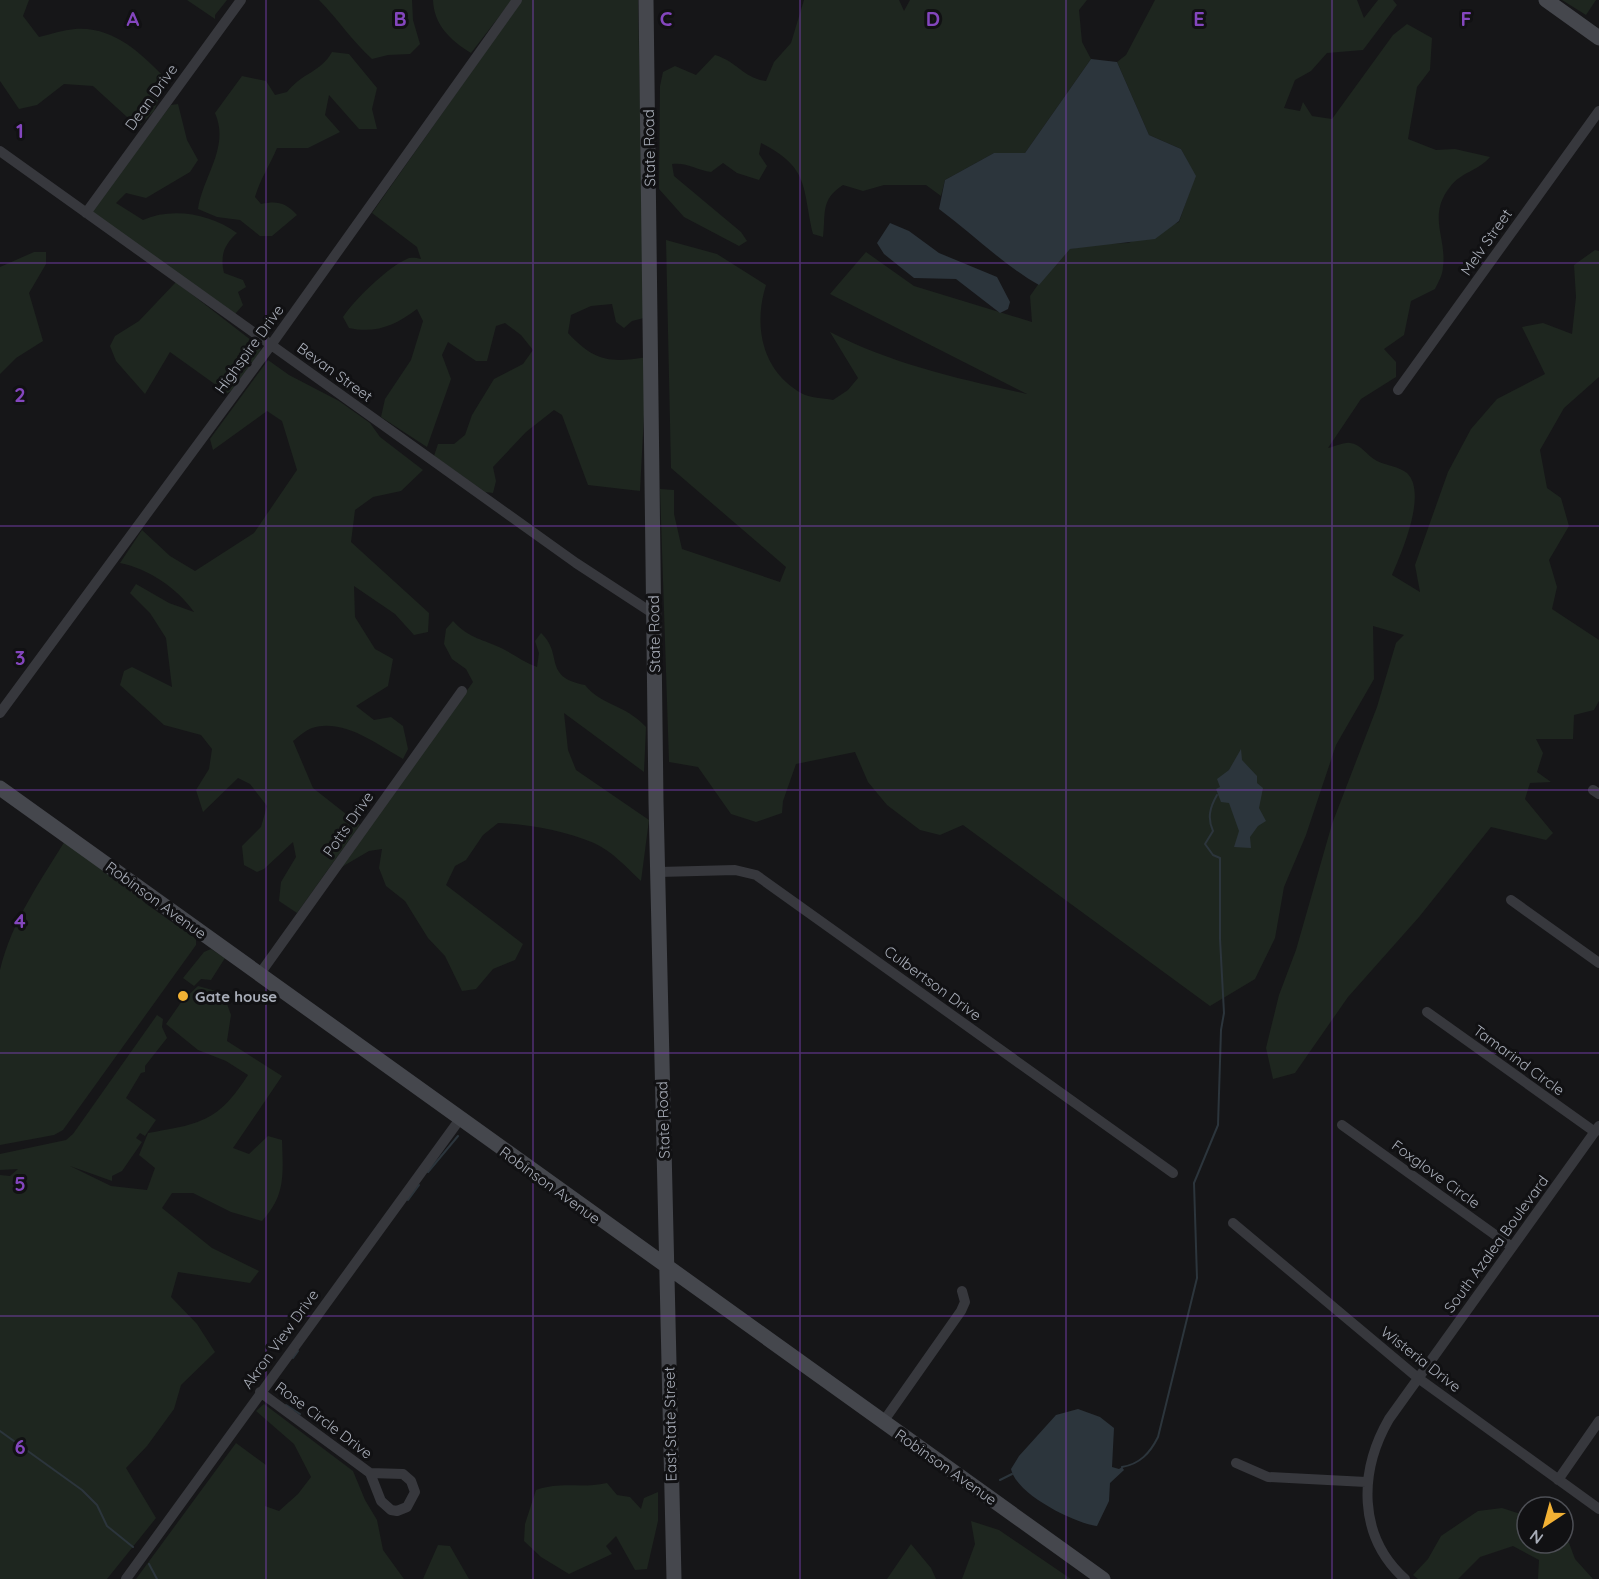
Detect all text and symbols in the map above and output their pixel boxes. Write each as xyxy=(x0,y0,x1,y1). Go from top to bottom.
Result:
text: A xyxy=(127,6,140,31)
text: B xyxy=(393,6,407,31)
text: C xyxy=(660,6,673,31)
text: D xyxy=(926,6,940,31)
text: E xyxy=(1193,6,1205,31)
text: F xyxy=(1460,6,1472,31)
street label: Dean Drive xyxy=(121,60,181,134)
street label: State Road xyxy=(639,109,659,187)
text: 1 xyxy=(16,118,24,143)
street label: Melv Street xyxy=(1456,205,1516,279)
street label: Highspire Drive xyxy=(210,301,288,397)
street label: Bevan Street xyxy=(293,338,377,406)
text: 2 xyxy=(14,382,26,407)
street label: State Road xyxy=(644,595,664,673)
text: 3 xyxy=(15,645,25,670)
street label: Potts Drive xyxy=(319,788,377,860)
street label: Robinson Avenue xyxy=(102,857,210,943)
text: 4 xyxy=(14,908,26,933)
street label: Culbertson Drive xyxy=(881,941,985,1025)
place label: Gate house xyxy=(195,987,277,1006)
marker: Gate house xyxy=(176,989,190,1003)
street label: Tamarind Circle xyxy=(1470,1020,1568,1100)
street label: State Road xyxy=(652,1081,674,1159)
street label: Foxglove Circle xyxy=(1388,1136,1484,1212)
street label: Robinson Avenue xyxy=(496,1142,604,1228)
text: 5 xyxy=(14,1171,26,1196)
street label: South Azalea Boulevard xyxy=(1440,1172,1552,1316)
street label: Akron View Drive xyxy=(238,1286,322,1392)
street label: Wisteria Drive xyxy=(1377,1322,1465,1396)
street label: East State Street xyxy=(659,1366,681,1482)
street label: Rose Circle Drive xyxy=(272,1377,376,1463)
street label: Robinson Avenue xyxy=(891,1425,1001,1509)
text: 6 xyxy=(14,1434,26,1459)
north arrow xyxy=(1515,1495,1575,1555)
text: N xyxy=(1526,1526,1547,1549)

